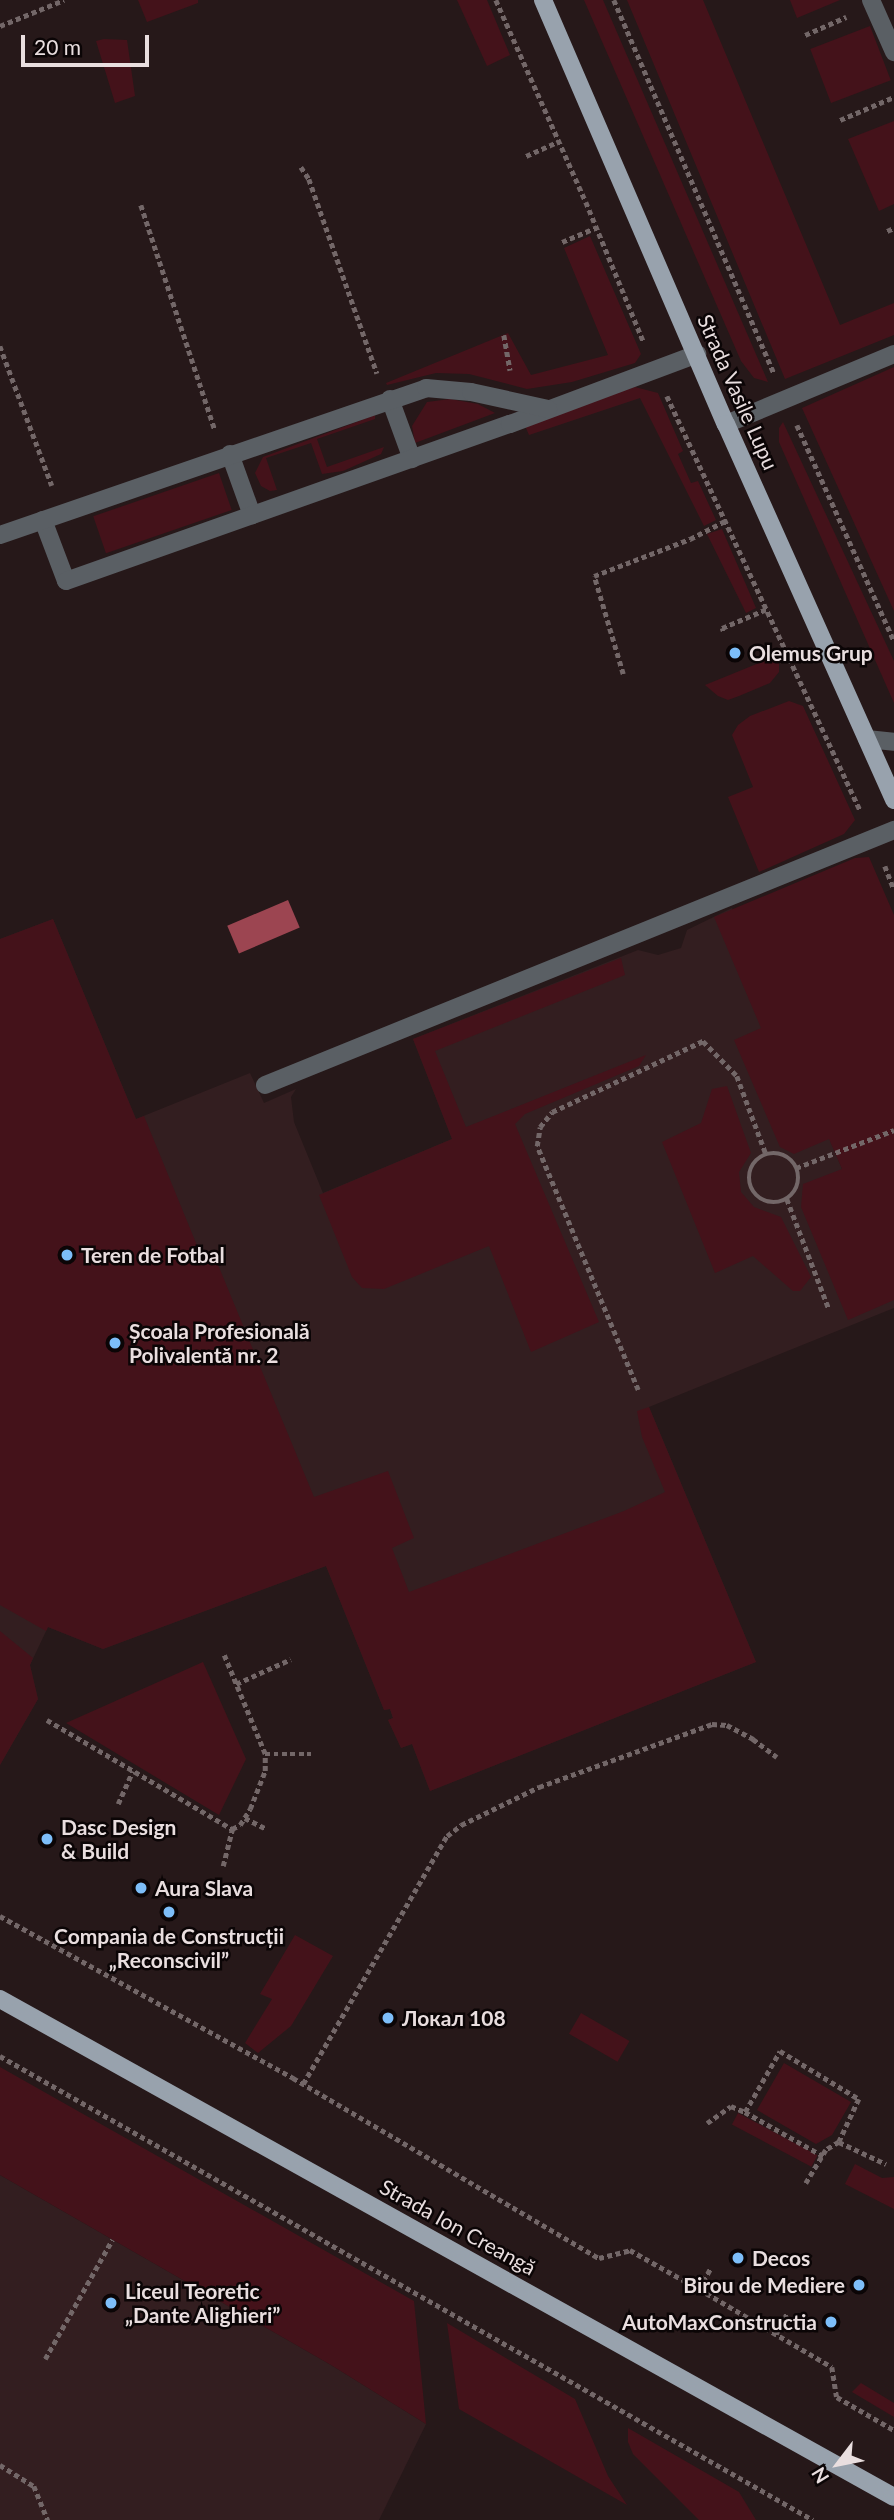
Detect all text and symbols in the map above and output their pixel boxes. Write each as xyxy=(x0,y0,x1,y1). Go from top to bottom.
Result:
scale bar xyxy=(24,21,152,65)
text: 20 m xyxy=(34,34,81,59)
street label: Strada Vasile Lupu xyxy=(692,310,784,474)
place label: Olemus Grup xyxy=(749,640,873,666)
marker: Olemus Grup xyxy=(727,645,743,661)
place label: Teren de Fotbal xyxy=(81,1242,225,1268)
marker: Teren de Fotbal xyxy=(59,1247,75,1263)
place label: Școala Profesională Polivalentă nr. 2 xyxy=(129,1318,310,1368)
marker: Școala Profesională Polivalentă nr. 2 xyxy=(107,1335,123,1351)
place label: Dasc Design & Build xyxy=(61,1814,176,1864)
marker: Dasc Design & Build xyxy=(39,1831,55,1847)
place label: Aura Slava xyxy=(155,1875,253,1901)
marker: Aura Slava xyxy=(133,1880,149,1896)
marker: Compania de Construcții „Reconscivil” xyxy=(161,1904,177,1920)
place label: Compania de Construcții „Reconscivil” xyxy=(54,1923,284,1973)
place label: Локал 108 xyxy=(402,2005,506,2031)
marker: Локал 108 xyxy=(380,2010,396,2026)
street label: Strada Ion Creangă xyxy=(376,2174,540,2280)
place label: Decos xyxy=(752,2245,810,2271)
marker: Decos xyxy=(730,2250,746,2266)
place label: Birou de Mediere xyxy=(683,2272,845,2298)
marker: Birou de Mediere xyxy=(851,2277,867,2293)
place label: Liceul Teoretic „Dante Alighieri” xyxy=(125,2278,281,2328)
marker: Liceul Teoretic „Dante Alighieri” xyxy=(103,2295,119,2311)
place label: AutoMaxConstructia xyxy=(622,2309,817,2335)
marker: AutoMaxConstructia xyxy=(823,2314,839,2330)
north arrow xyxy=(803,2429,873,2499)
text: N xyxy=(806,2463,833,2488)

